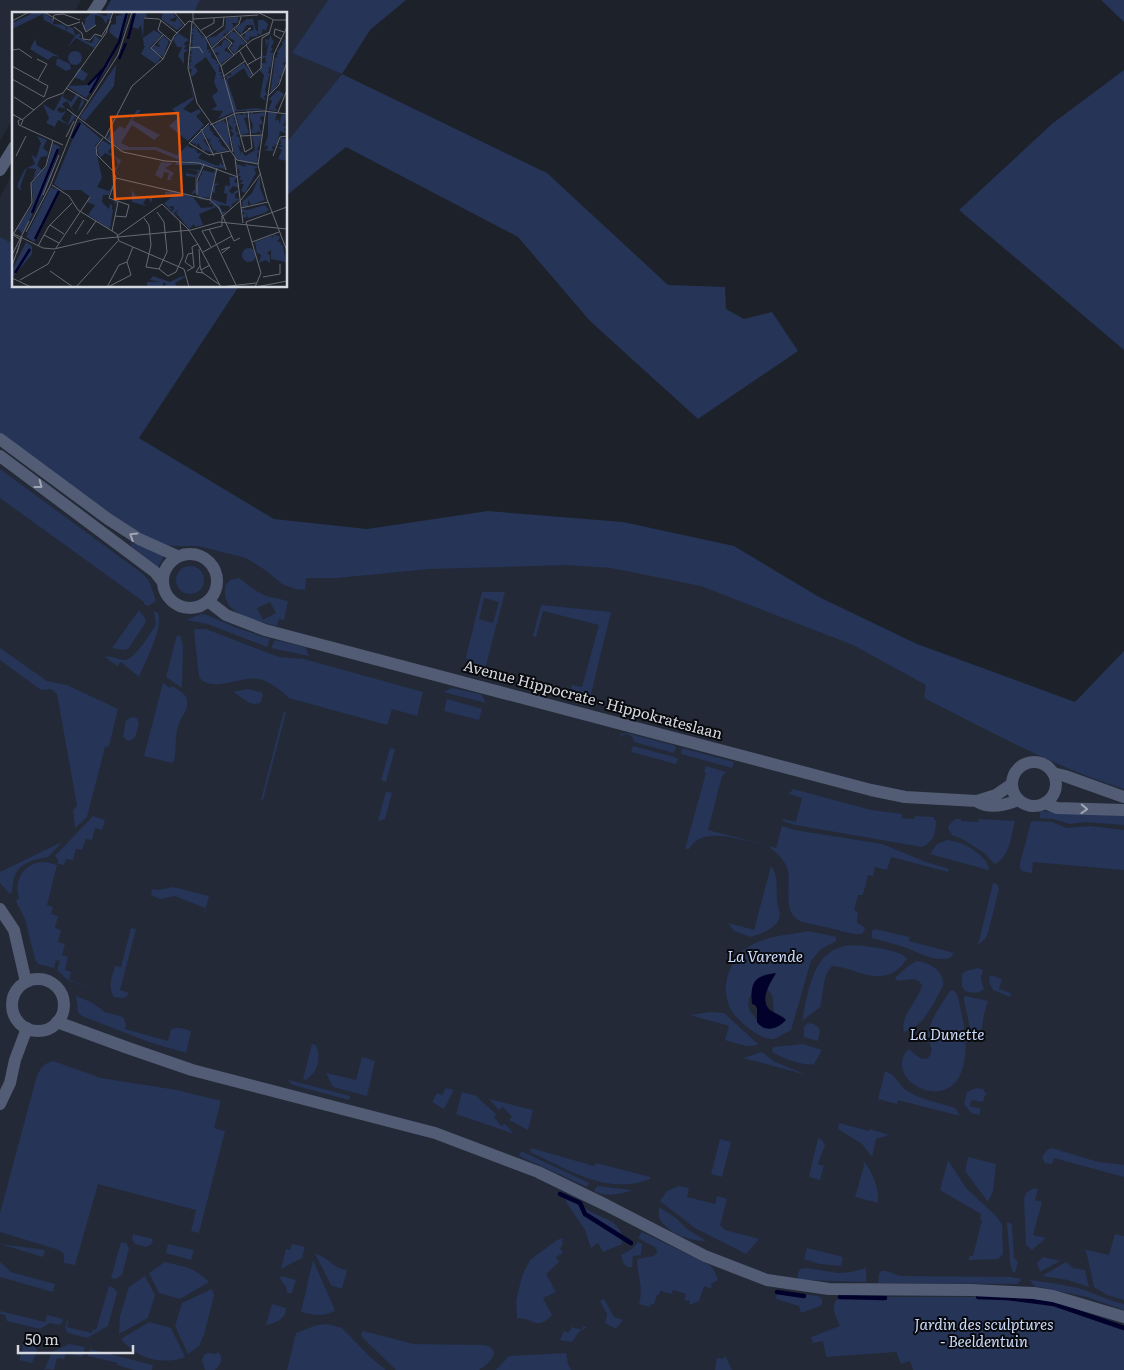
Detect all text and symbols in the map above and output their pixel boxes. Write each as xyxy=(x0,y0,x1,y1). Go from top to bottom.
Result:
inset map xyxy=(12,12,288,288)
one-way arrow xyxy=(33,480,42,488)
one-way arrow xyxy=(129,532,138,542)
street label: Avenue Hippocrate - Hippokrateslaan xyxy=(461,653,726,744)
one-way arrow xyxy=(1080,803,1088,814)
park label: La Varende xyxy=(727,944,803,967)
park label: La Dunette xyxy=(910,1022,984,1045)
park label: Jardin des sculptures - Beeldentuin xyxy=(914,1312,1054,1352)
scale bar xyxy=(18,1322,132,1354)
text: 50 m xyxy=(25,1327,59,1350)

